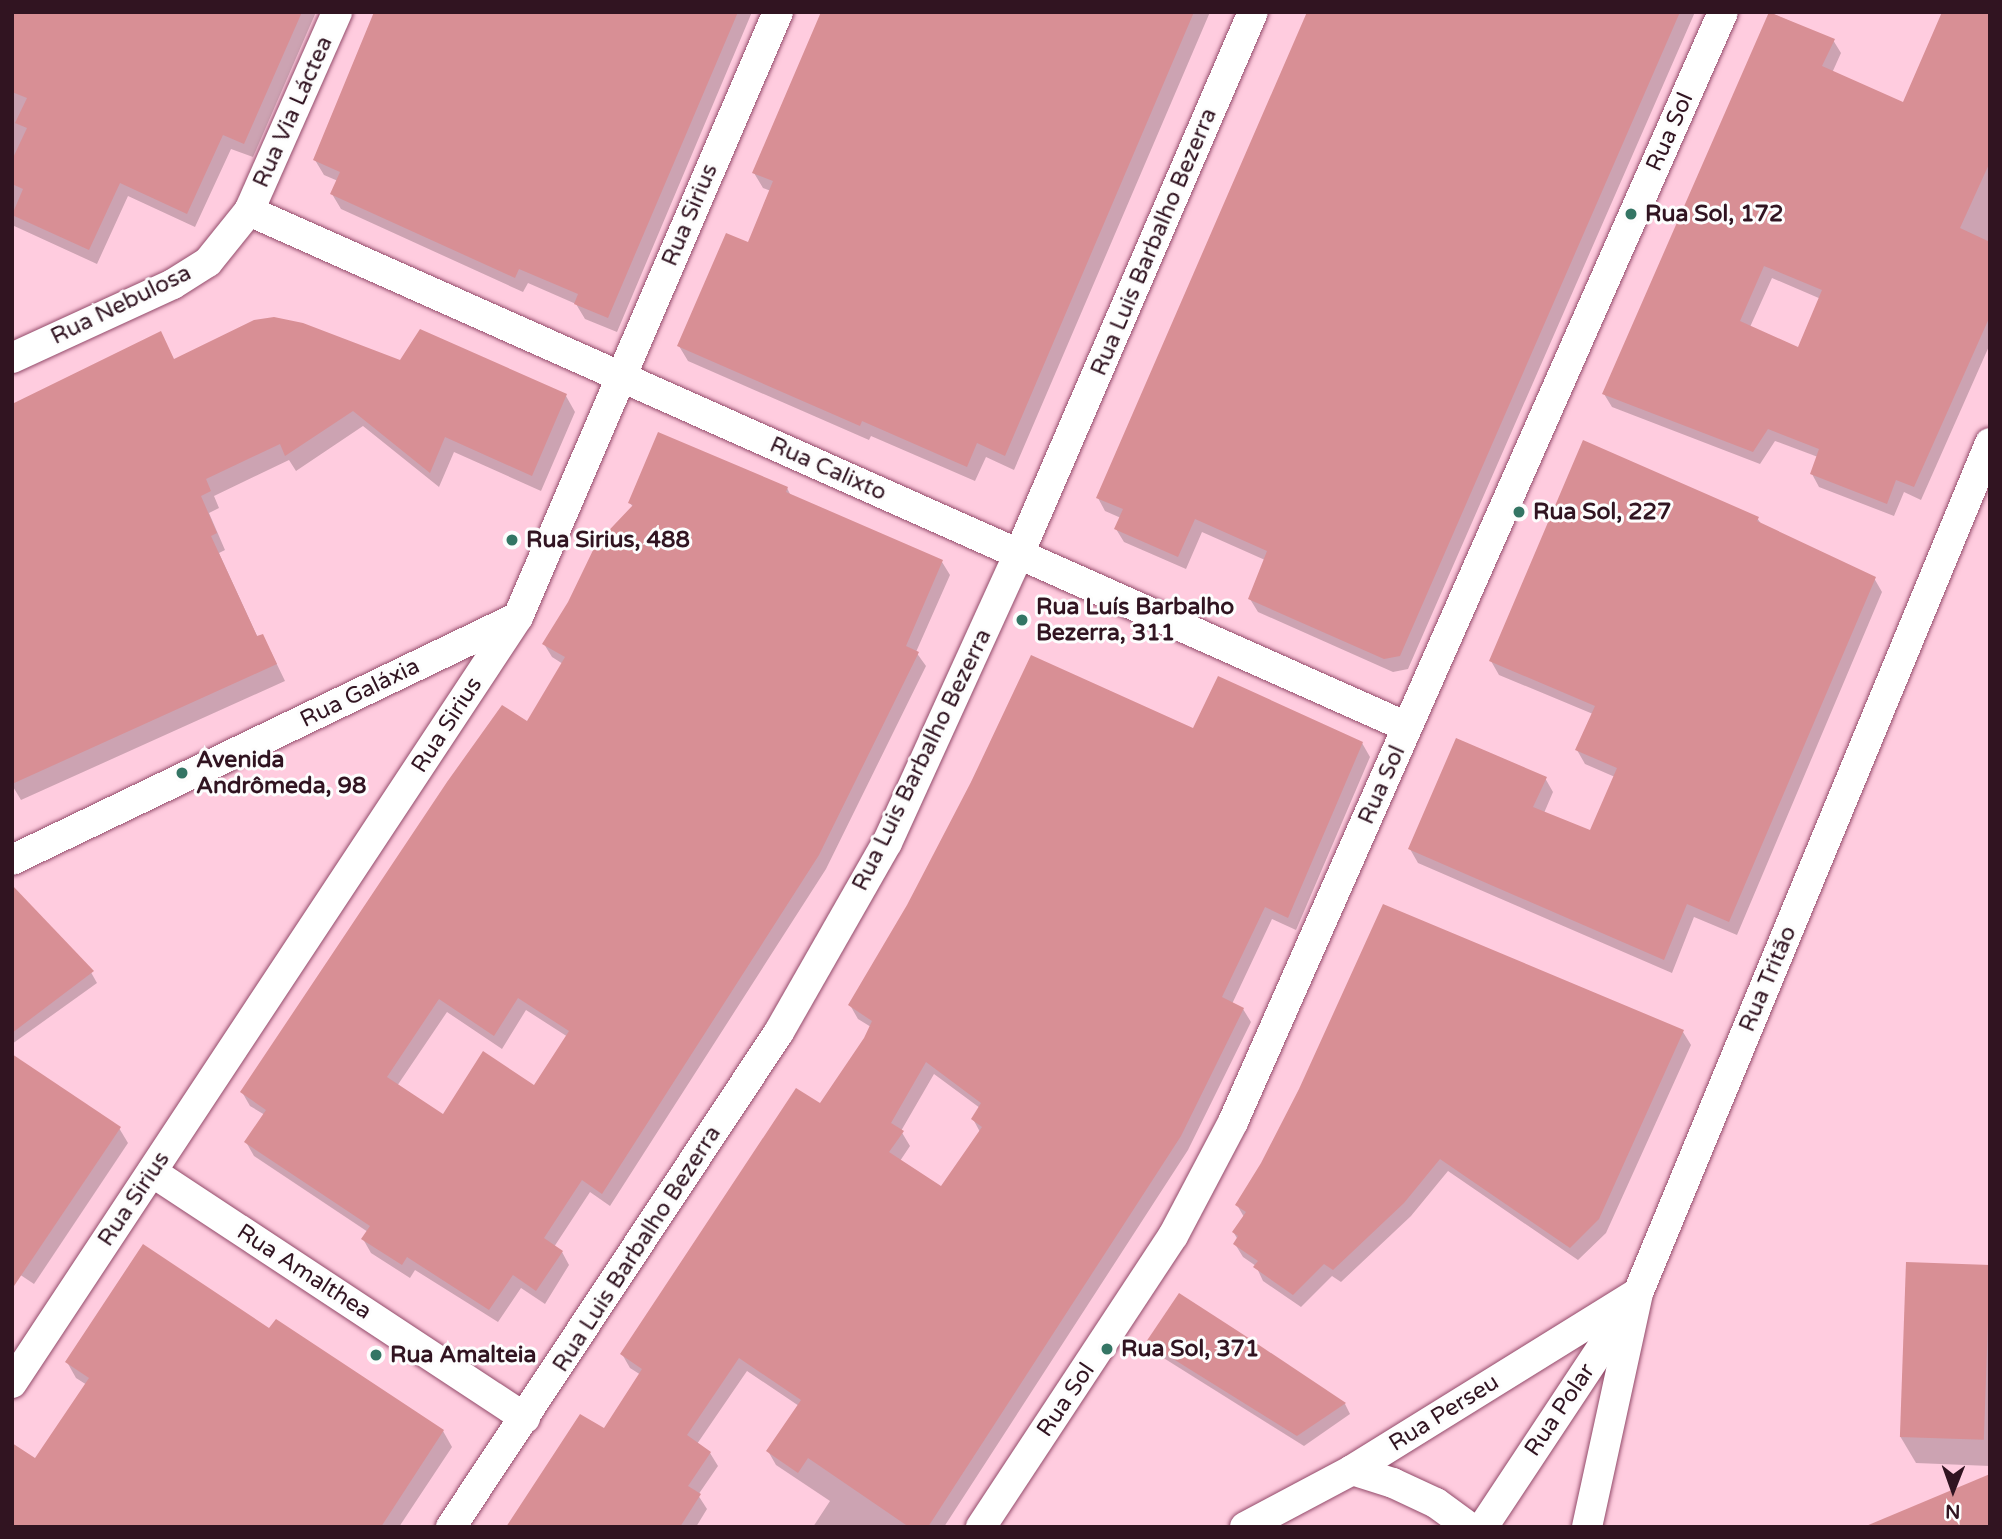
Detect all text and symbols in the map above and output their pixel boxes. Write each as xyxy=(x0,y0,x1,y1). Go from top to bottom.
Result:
street label: Rua Via Láctea xyxy=(247,32,339,192)
street label: Rua Sol xyxy=(1640,88,1700,176)
street label: Rua Luis Barbalho Bezerra xyxy=(1085,104,1223,380)
street label: Rua Sirius xyxy=(656,160,724,270)
place label: Rua Sol, 172 xyxy=(1645,200,1783,228)
marker: Rua Sol, 172 xyxy=(1623,206,1639,222)
street label: Rua Nebulosa xyxy=(46,259,196,351)
street label: Rua Calixto xyxy=(765,431,891,507)
place label: Rua Sol, 227 xyxy=(1533,498,1671,526)
marker: Rua Sol, 227 xyxy=(1511,504,1527,520)
place label: Rua Sirius, 488 xyxy=(526,526,690,554)
marker: Rua Sirius, 488 xyxy=(504,532,520,548)
place label: Rua Luís Barbalho Bezerra, 311 xyxy=(1036,593,1234,647)
marker: Rua Luís Barbalho Bezerra, 311 xyxy=(1014,612,1030,628)
street label: Rua Luis Barbalho Bezerra xyxy=(846,625,998,895)
street label: Rua Galáxia xyxy=(296,652,424,734)
street label: Rua Sirius xyxy=(406,672,488,778)
street label: Rua Sol xyxy=(1352,741,1412,829)
place label: Avenida Andrômeda, 98 xyxy=(196,746,366,800)
marker: Avenida Andrômeda, 98 xyxy=(174,765,190,781)
street label: Rua Tritão xyxy=(1733,922,1803,1036)
street label: Rua Luis Barbalho Bezerra xyxy=(547,1121,727,1377)
street label: Rua Sirius xyxy=(92,1146,176,1252)
street label: Rua Amalthea xyxy=(232,1218,376,1326)
place label: Rua Sol, 371 xyxy=(1121,1335,1259,1363)
place label: Rua Amalteia xyxy=(390,1341,536,1369)
marker: Rua Sol, 371 xyxy=(1099,1341,1115,1357)
marker: Rua Amalteia xyxy=(368,1347,384,1363)
street label: Rua Sol xyxy=(1031,1358,1101,1442)
street label: Rua Polar xyxy=(1519,1358,1601,1462)
street label: Rua Perseu xyxy=(1384,1368,1504,1458)
north arrow xyxy=(1918,1455,1988,1525)
text: N xyxy=(1945,1500,1960,1522)

